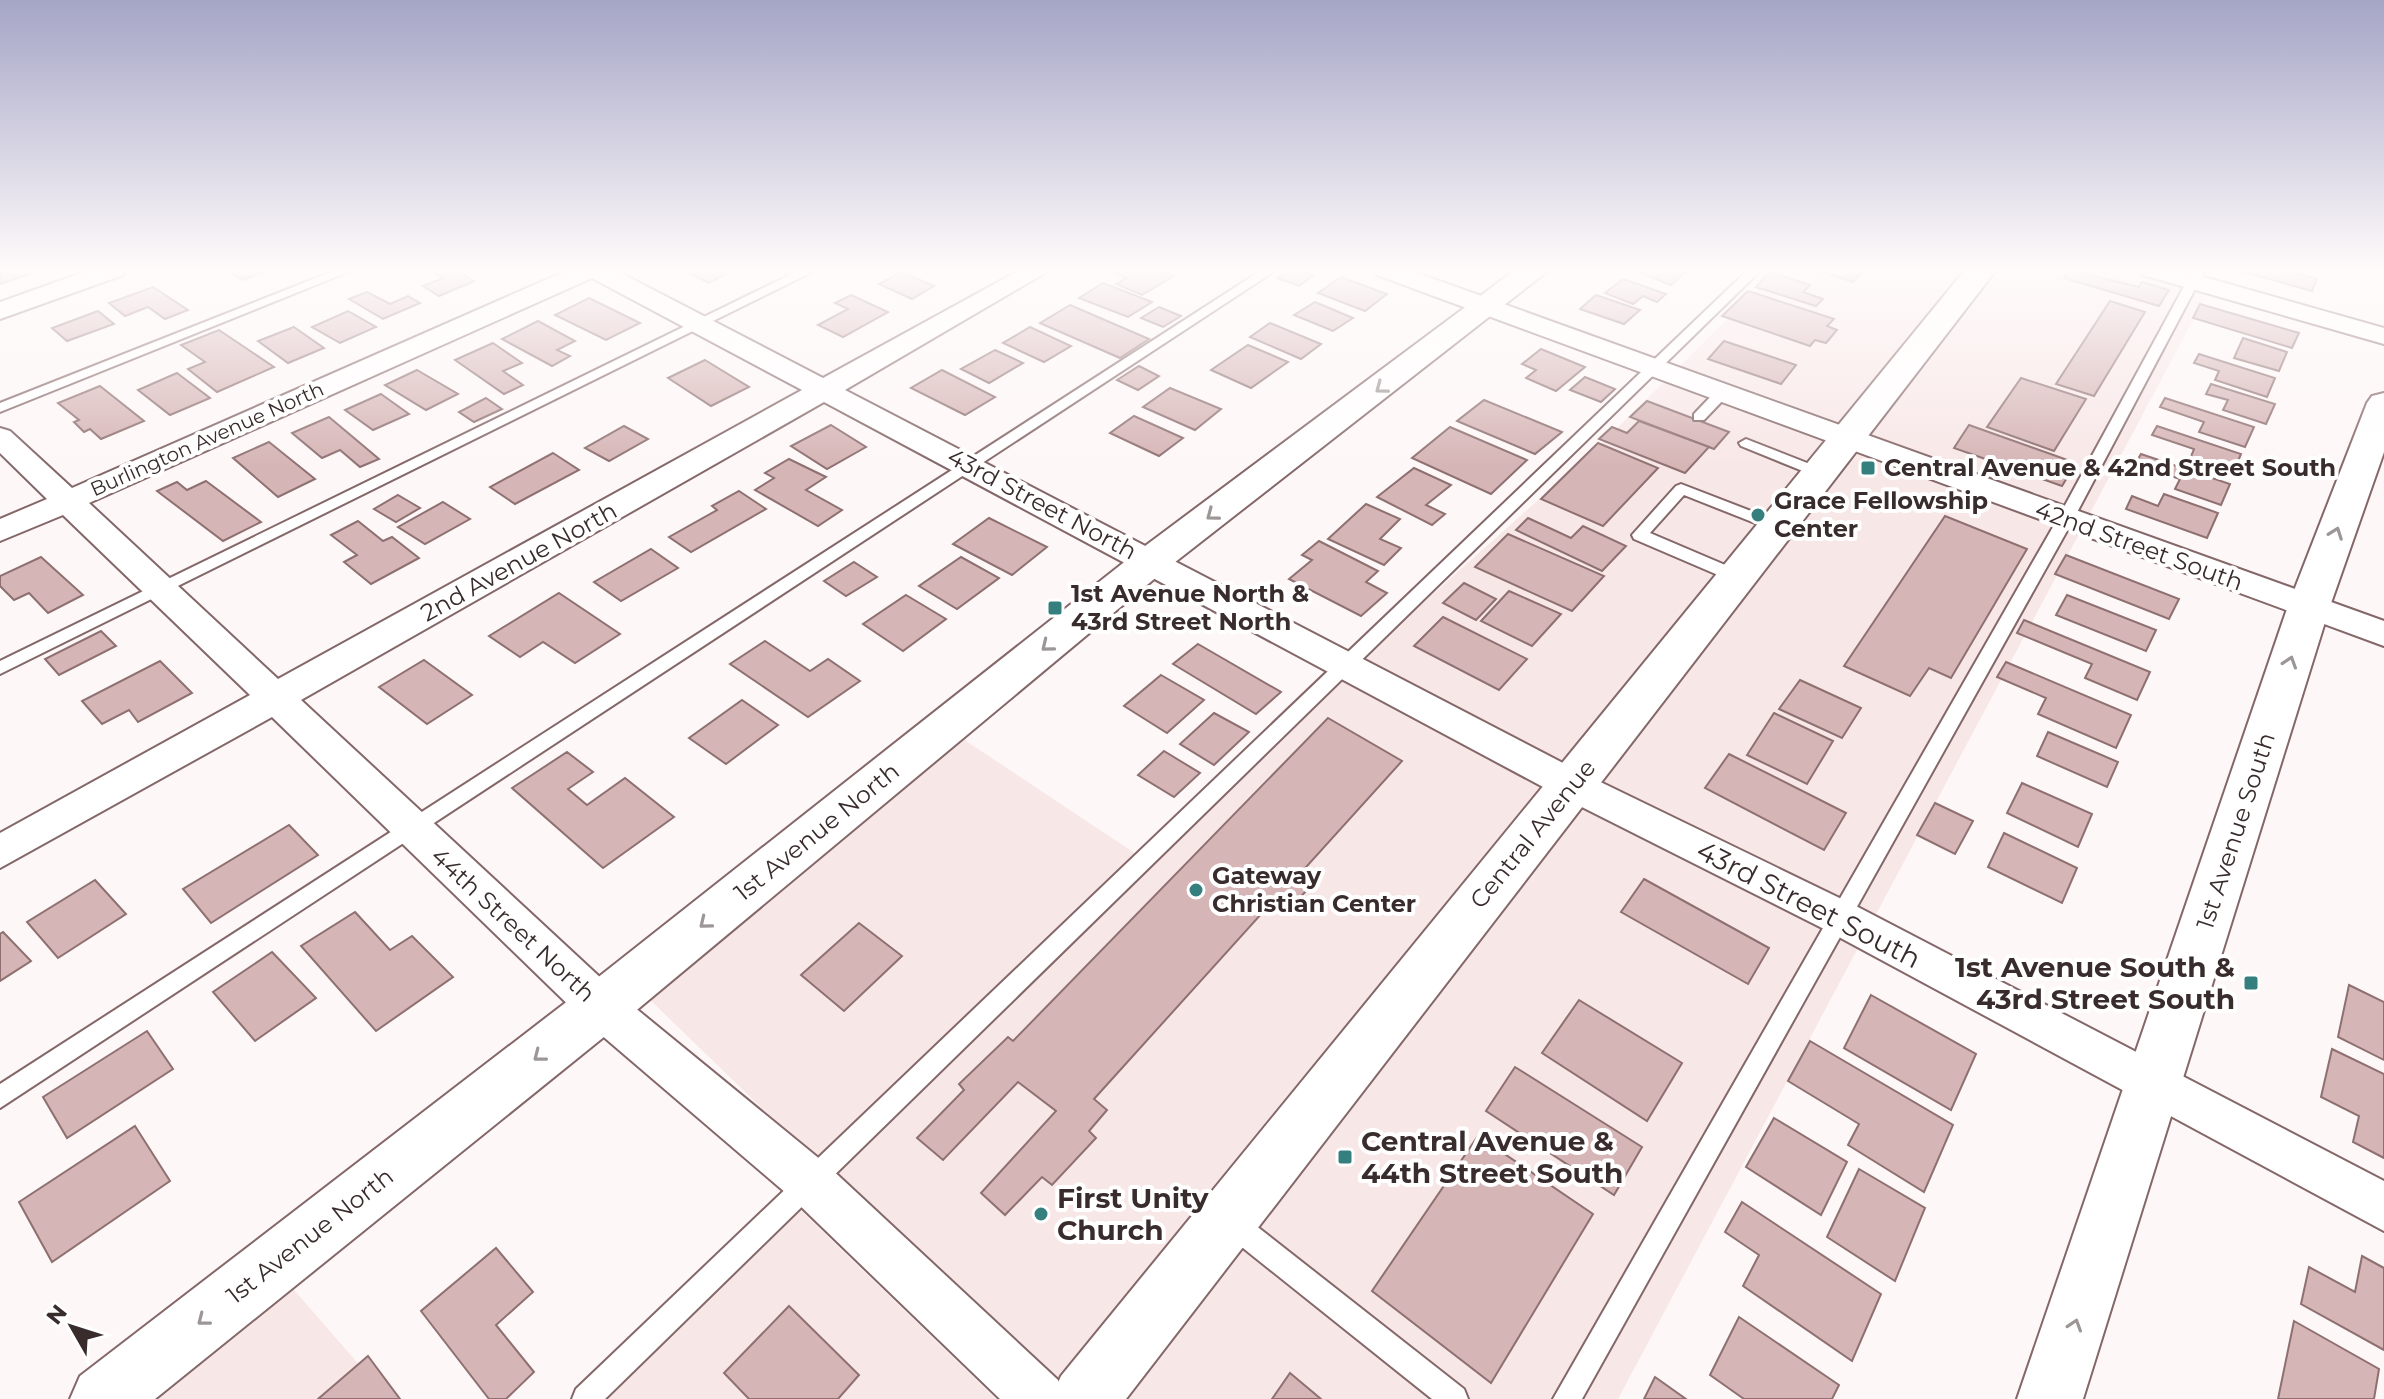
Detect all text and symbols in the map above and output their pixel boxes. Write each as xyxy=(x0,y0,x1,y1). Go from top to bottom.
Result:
street label: Burlington Avenue North xyxy=(87,377,327,501)
one-way arrow xyxy=(1375,378,1390,392)
street label: 43rd Street North xyxy=(943,441,1142,566)
place label: Central Avenue & 42nd Street South xyxy=(1884,453,2336,482)
marker: Central Avenue & 42nd Street South xyxy=(1859,459,1877,477)
place label: Grace Fellowship Center xyxy=(1774,486,1988,543)
street label: 42nd Street South xyxy=(2031,494,2247,597)
street label: 2nd Avenue North xyxy=(416,496,622,628)
one-way arrow xyxy=(1206,506,1221,520)
marker: Grace Fellowship Center xyxy=(1749,506,1767,524)
one-way arrow xyxy=(2326,527,2343,541)
place label: 1st Avenue North & 43rd Street North xyxy=(1071,579,1309,636)
marker: 1st Avenue North & 43rd Street North xyxy=(1046,599,1064,617)
one-way arrow xyxy=(1042,636,1056,651)
one-way arrow xyxy=(2281,656,2297,670)
street label: 1st Avenue South xyxy=(2190,729,2281,933)
street label: Central Avenue xyxy=(1464,753,1601,914)
street label: 1st Avenue North xyxy=(728,756,905,907)
street label: 43rd Street South xyxy=(1691,833,1927,975)
street label: 44th Street North xyxy=(425,841,601,1008)
place label: Gateway Christian Center xyxy=(1212,861,1416,918)
marker: Gateway Christian Center xyxy=(1187,881,1205,899)
one-way arrow xyxy=(700,913,714,928)
place label: 1st Avenue South & 43rd Street South xyxy=(1955,950,2235,1016)
marker: 1st Avenue South & 43rd Street South xyxy=(2242,974,2260,992)
one-way arrow xyxy=(533,1046,548,1060)
place label: Central Avenue & 44th Street South xyxy=(1361,1124,1623,1190)
marker: Central Avenue & 44th Street South xyxy=(1336,1148,1354,1166)
street label: 1st Avenue North xyxy=(220,1161,399,1310)
place label: First Unity Church xyxy=(1057,1181,1209,1247)
marker: First Unity Church xyxy=(1032,1205,1050,1223)
north arrow xyxy=(32,1287,112,1367)
text: N xyxy=(41,1299,73,1330)
one-way arrow xyxy=(197,1311,212,1325)
one-way arrow xyxy=(2065,1319,2081,1333)

